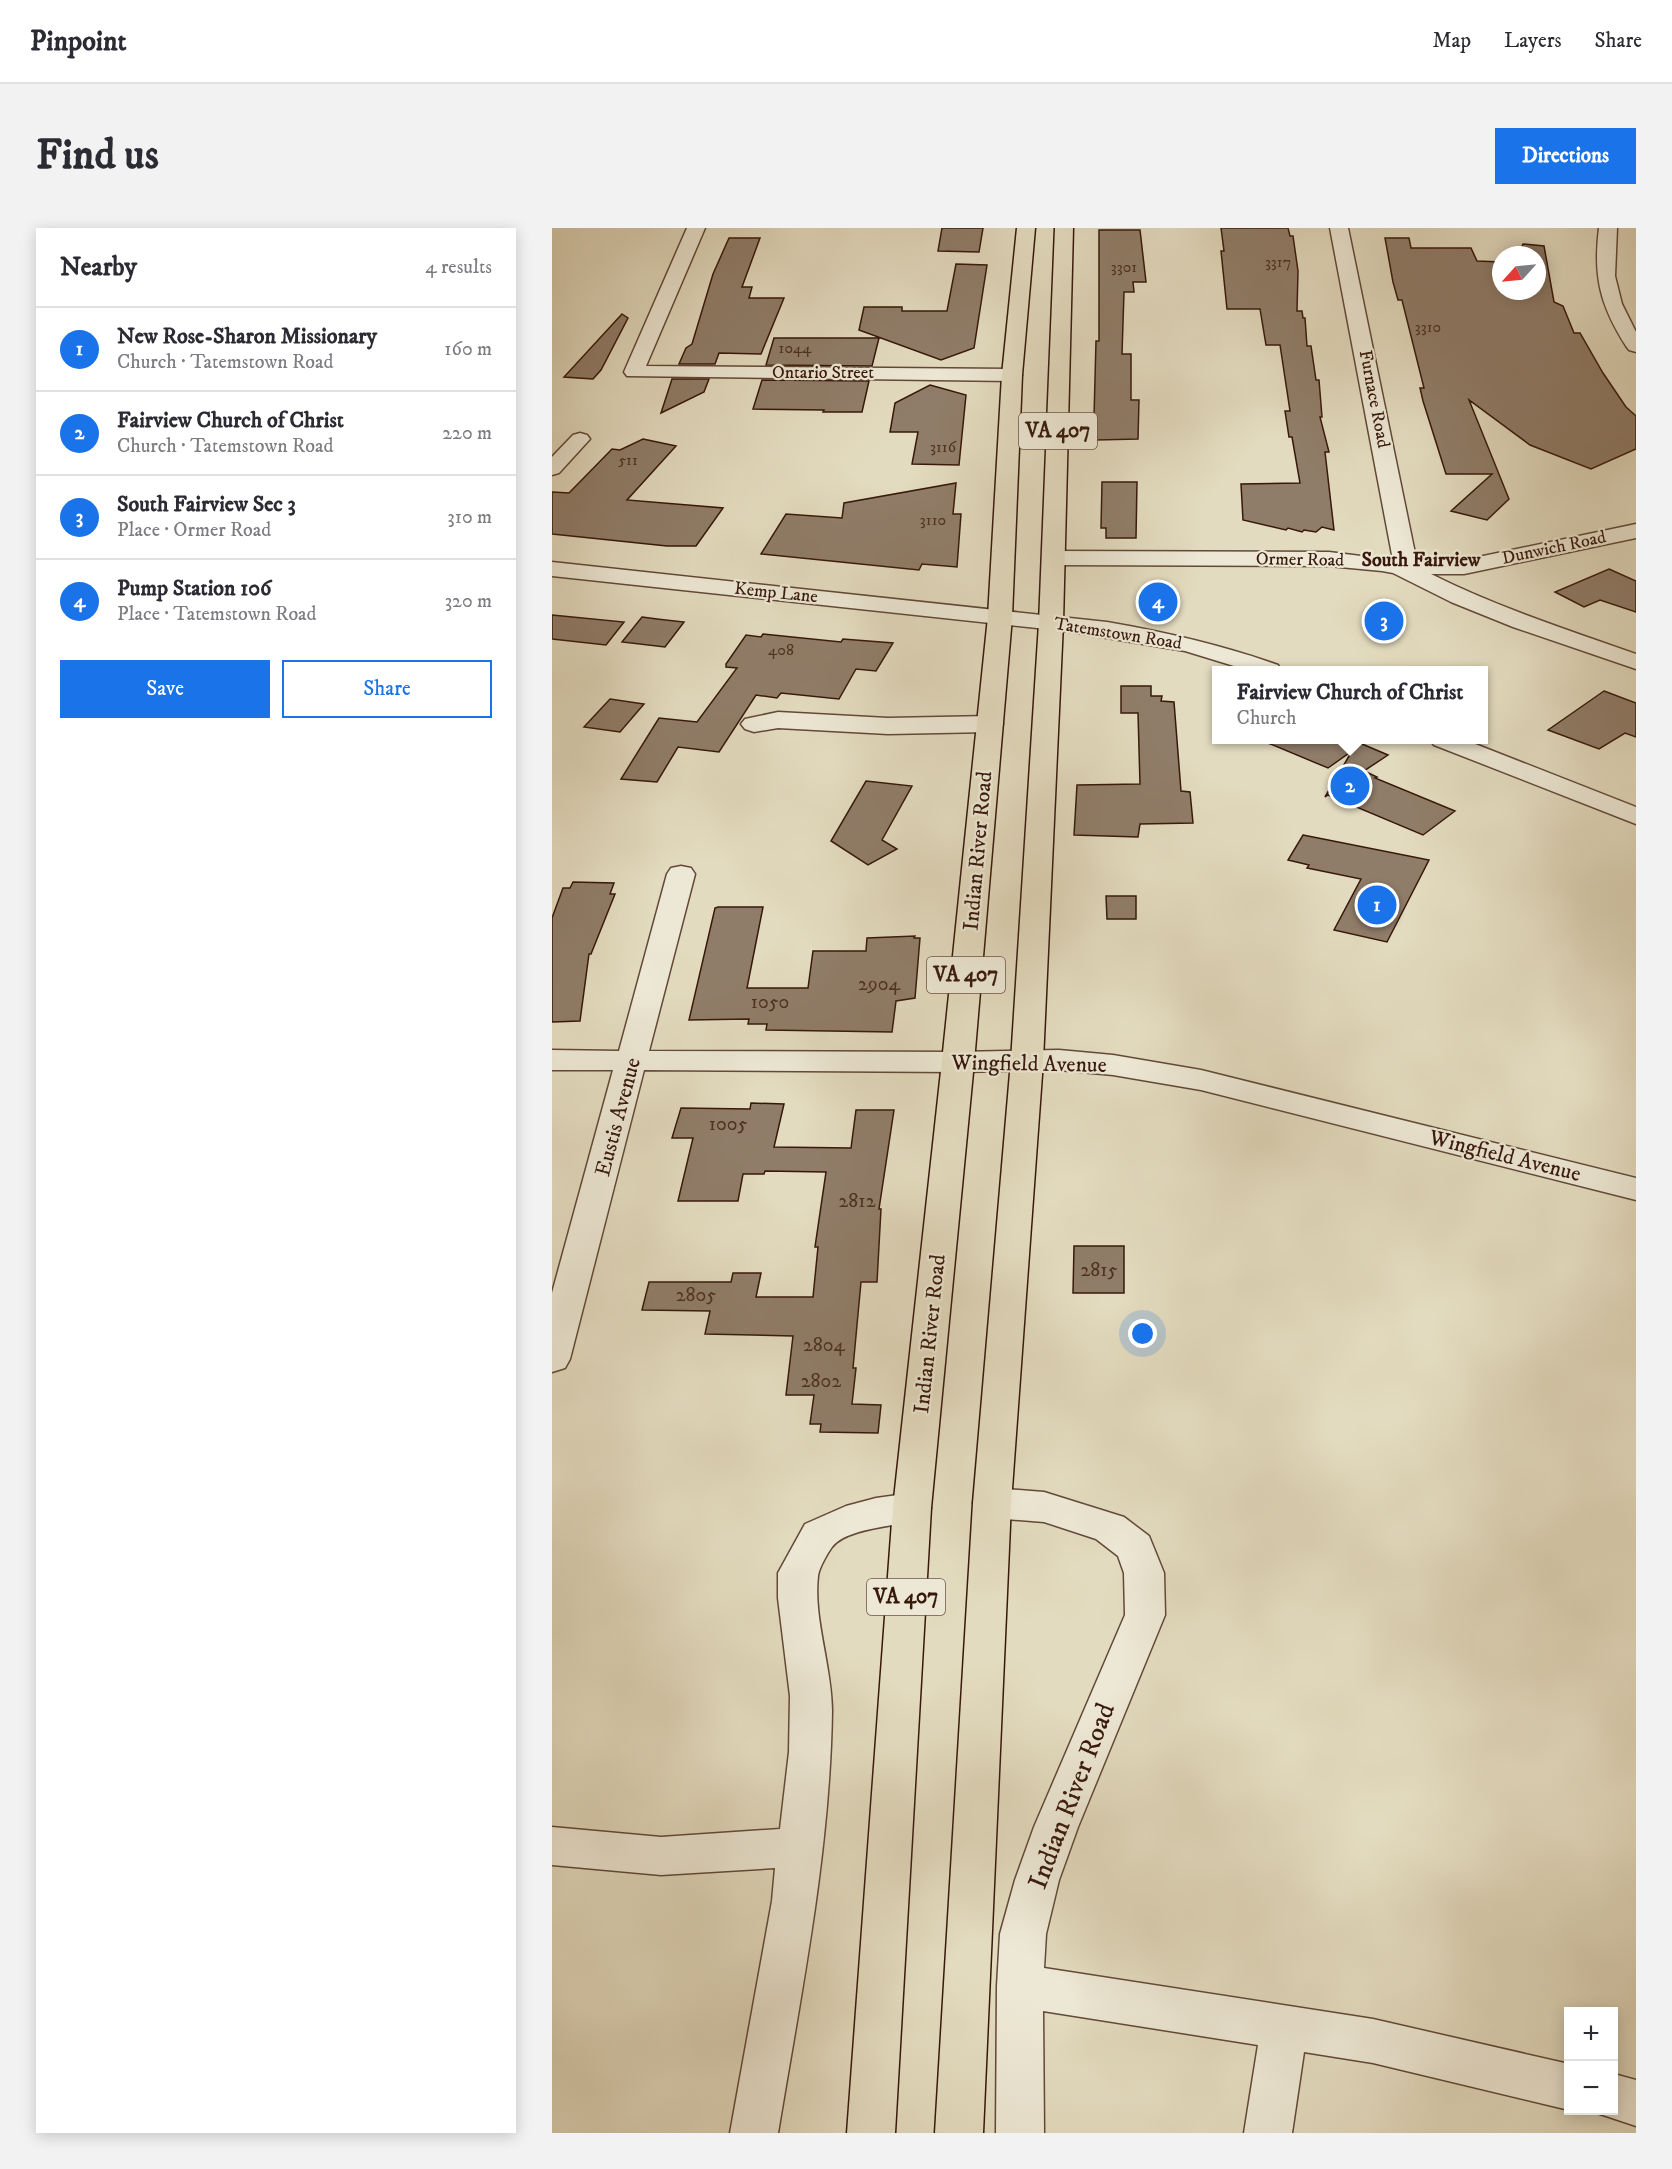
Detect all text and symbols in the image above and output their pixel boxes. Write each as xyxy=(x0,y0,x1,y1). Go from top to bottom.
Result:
text: Pinpoint xyxy=(30,24,126,59)
text: Map xyxy=(1432,28,1471,54)
text: Layers xyxy=(1504,28,1562,54)
text: Share xyxy=(1595,28,1642,54)
button: Directions xyxy=(1495,128,1636,184)
text: Find us xyxy=(36,130,159,182)
north arrow xyxy=(1492,246,1546,300)
text: Nearby xyxy=(60,251,137,284)
house number: 3317 xyxy=(1265,252,1291,272)
text: 4 results xyxy=(425,255,492,280)
house number: 3301 xyxy=(1111,257,1137,277)
house number: 3310 xyxy=(1415,317,1441,337)
text: New Rose-Sharon Missionary xyxy=(117,323,377,350)
text: 1 xyxy=(76,337,83,362)
text: 160 m xyxy=(444,337,492,362)
house number: 1044 xyxy=(779,338,812,358)
street label: Furnace Road xyxy=(1354,348,1394,450)
text: Church · Tatemstown Road xyxy=(117,350,333,375)
street label: Ontario Street xyxy=(772,362,874,384)
text: Fairview Church of Christ xyxy=(117,407,344,434)
road number: VA 407 xyxy=(1019,413,1097,449)
text: 2 xyxy=(75,421,84,446)
text: 220 m xyxy=(442,421,492,446)
text: Church · Tatemstown Road xyxy=(117,434,333,459)
house number: 3116 xyxy=(930,437,957,457)
house number: 511 xyxy=(618,450,638,470)
text: South Fairview Sec 3 xyxy=(117,491,296,518)
text: 3 xyxy=(76,505,83,530)
text: 310 m xyxy=(447,505,492,530)
house number: 3110 xyxy=(920,510,946,530)
text: Place · Ormer Road xyxy=(117,518,271,543)
street label: Dunwich Road xyxy=(1500,526,1608,570)
street label: Ormer Road xyxy=(1256,548,1344,572)
district label: South Fairview xyxy=(1361,548,1481,573)
text: Pump Station 106 xyxy=(117,575,272,602)
street label: Kemp Lane xyxy=(733,578,819,608)
pin: 4 xyxy=(1138,580,1178,625)
text: 4 xyxy=(74,589,85,614)
text: 320 m xyxy=(445,589,492,614)
pin: 3 xyxy=(1364,598,1404,644)
text: Place · Tatemstown Road xyxy=(117,602,317,627)
street label: Tatemstown Road xyxy=(1053,613,1183,655)
house number: 408 xyxy=(768,640,794,660)
button: Save xyxy=(60,660,270,718)
button: Share xyxy=(282,660,492,718)
popup xyxy=(1212,666,1488,744)
text: Fairview Church of Christ xyxy=(1237,679,1463,706)
text: Church xyxy=(1237,706,1296,731)
pin: 2 xyxy=(1330,764,1370,808)
street label: Indian River Road xyxy=(958,770,998,932)
pin: 1 xyxy=(1358,882,1396,928)
road number: VA 407 xyxy=(927,957,1005,993)
house number: 2904 xyxy=(858,972,900,997)
house number: 1050 xyxy=(751,990,789,1015)
street label: Wingfield Avenue xyxy=(950,1049,1107,1079)
street label: Eustis Avenue xyxy=(589,1055,647,1179)
house number: 1005 xyxy=(709,1112,747,1137)
street label: Wingfield Avenue xyxy=(1425,1124,1584,1188)
house number: 2812 xyxy=(838,1189,876,1214)
street label: Indian River Road xyxy=(908,1253,952,1415)
house number: 2815 xyxy=(1081,1258,1118,1283)
house number: 2805 xyxy=(676,1283,716,1308)
your location xyxy=(1128,1319,1157,1348)
house number: 2804 xyxy=(803,1333,846,1358)
house number: 2802 xyxy=(801,1369,841,1394)
road number: VA 407 xyxy=(867,1579,945,1615)
street label: Indian River Road xyxy=(1021,1698,1123,1894)
map controls xyxy=(1564,2007,1618,2115)
button: + xyxy=(1564,2007,1618,2061)
button: − xyxy=(1564,2061,1618,2115)

